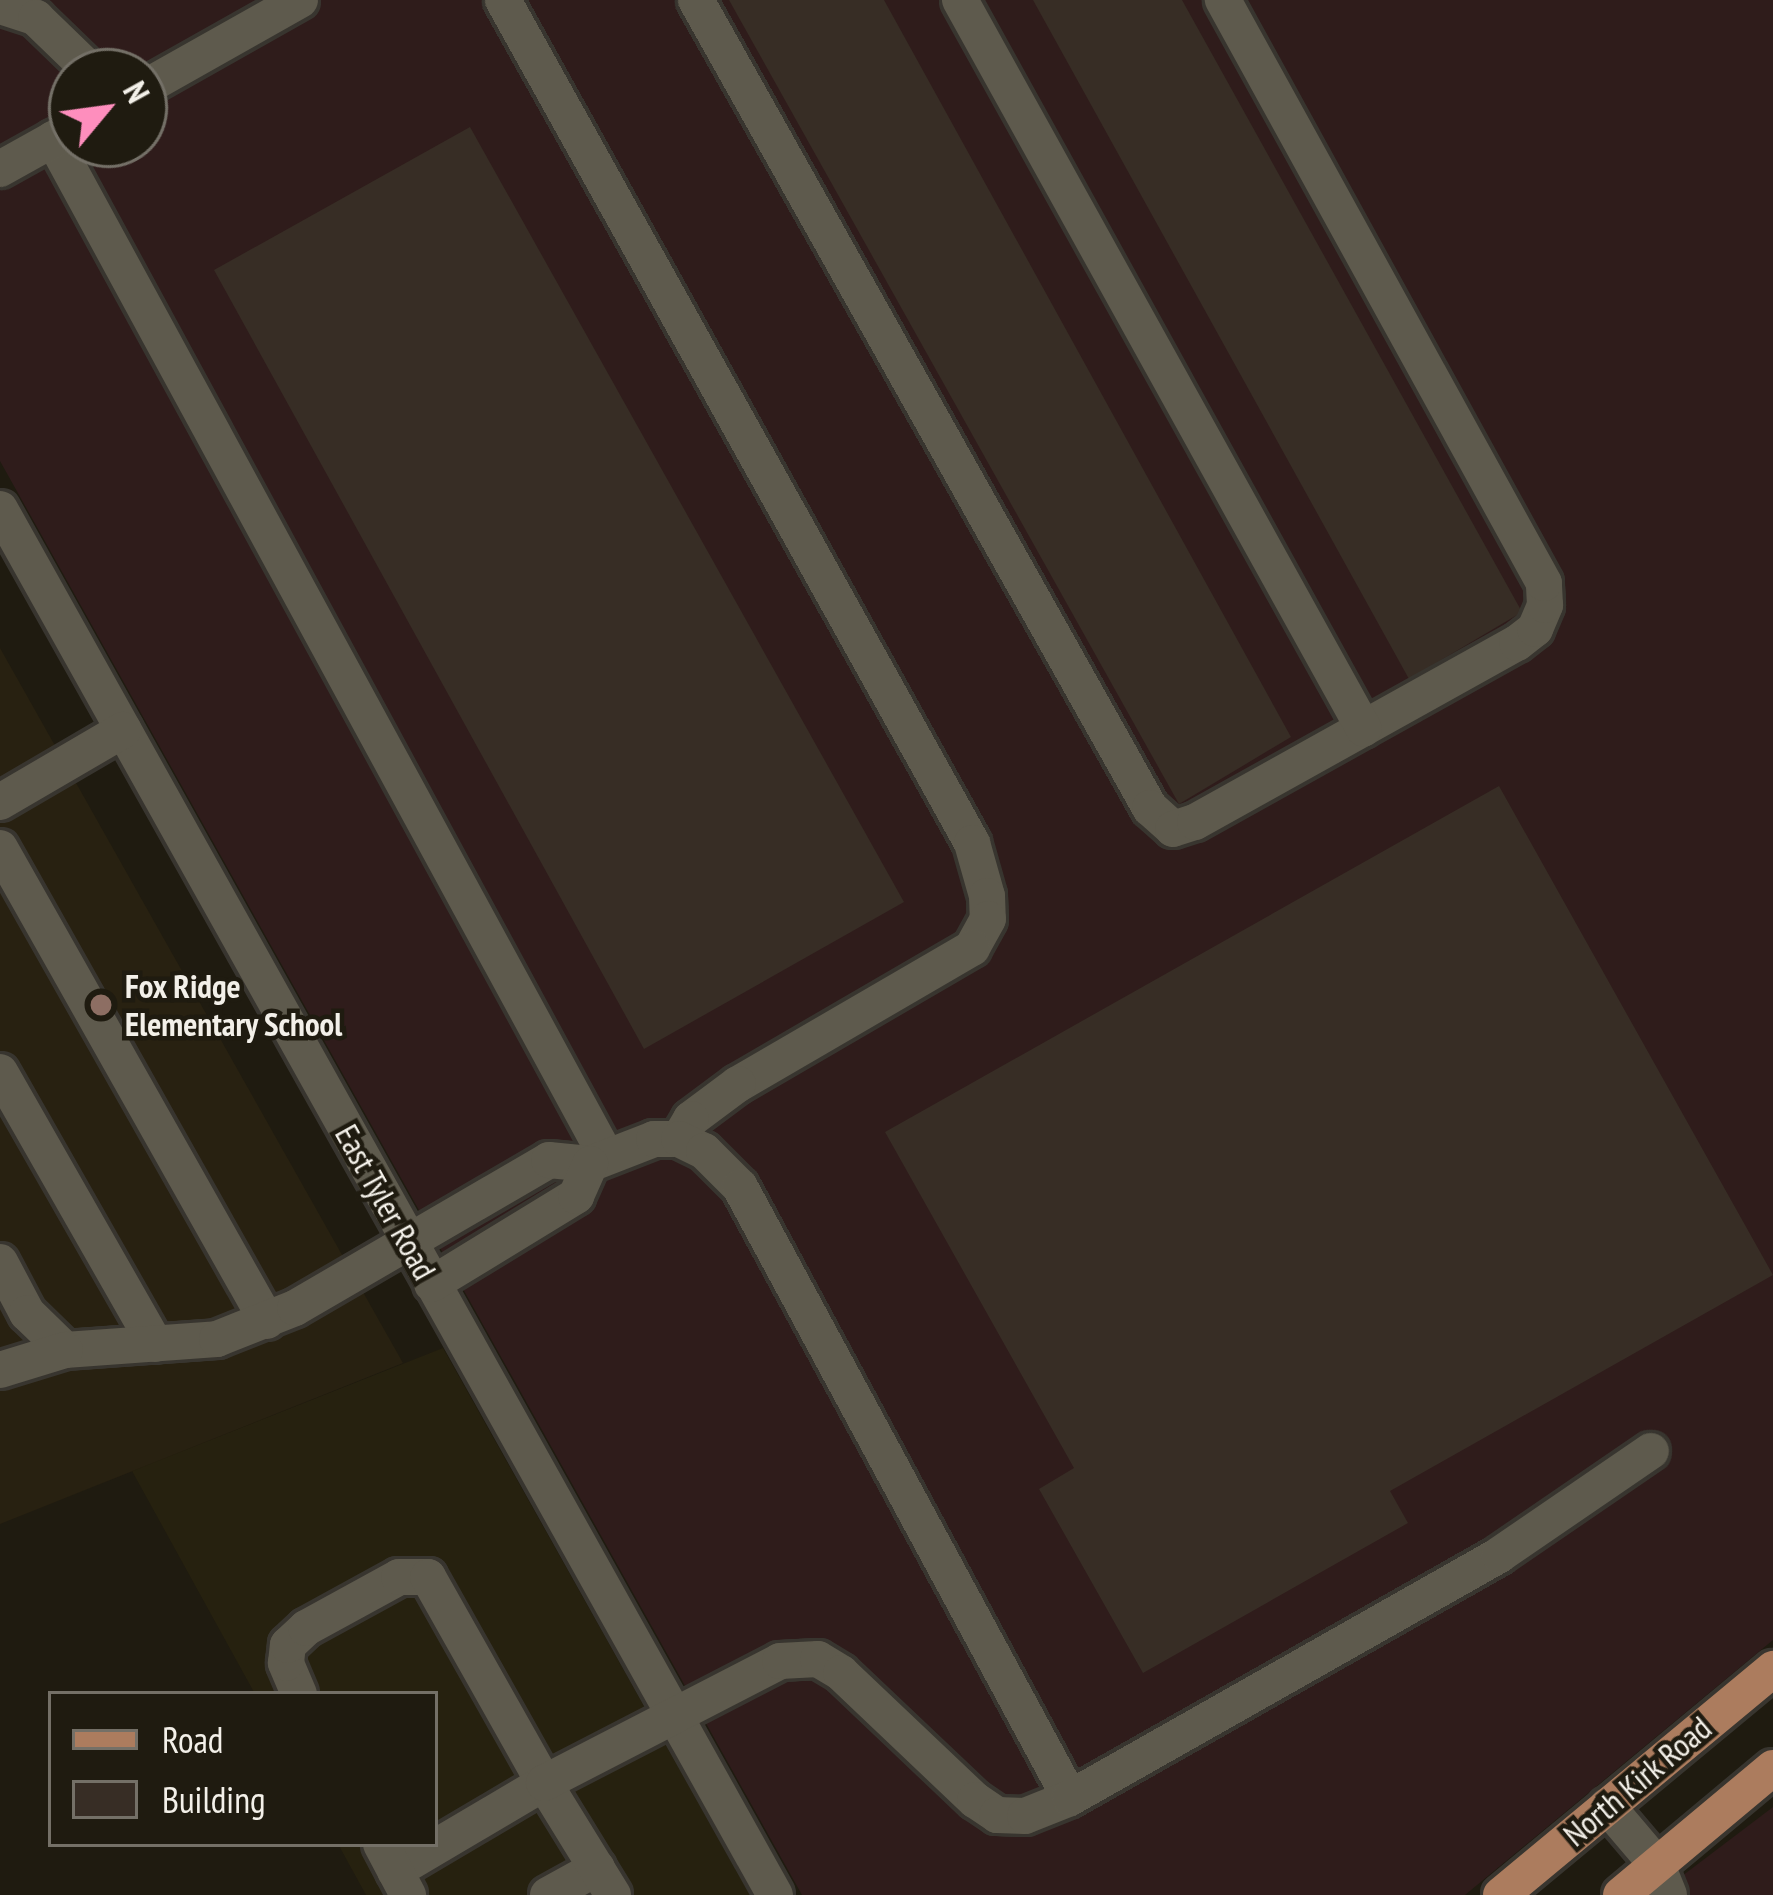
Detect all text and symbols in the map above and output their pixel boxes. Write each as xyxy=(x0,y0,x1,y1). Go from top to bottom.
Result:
north arrow xyxy=(48,48,168,168)
text: N xyxy=(114,74,160,110)
place label: Fox Ridge Elementary School xyxy=(125,966,343,1044)
marker: Fox Ridge Elementary School xyxy=(88,992,114,1018)
street label: East Tyler Road xyxy=(327,1117,445,1287)
legend xyxy=(48,1691,438,1847)
street label: North Kirk Road xyxy=(1555,1708,1719,1854)
text: Road xyxy=(162,1716,223,1763)
text: Building xyxy=(162,1776,266,1823)

